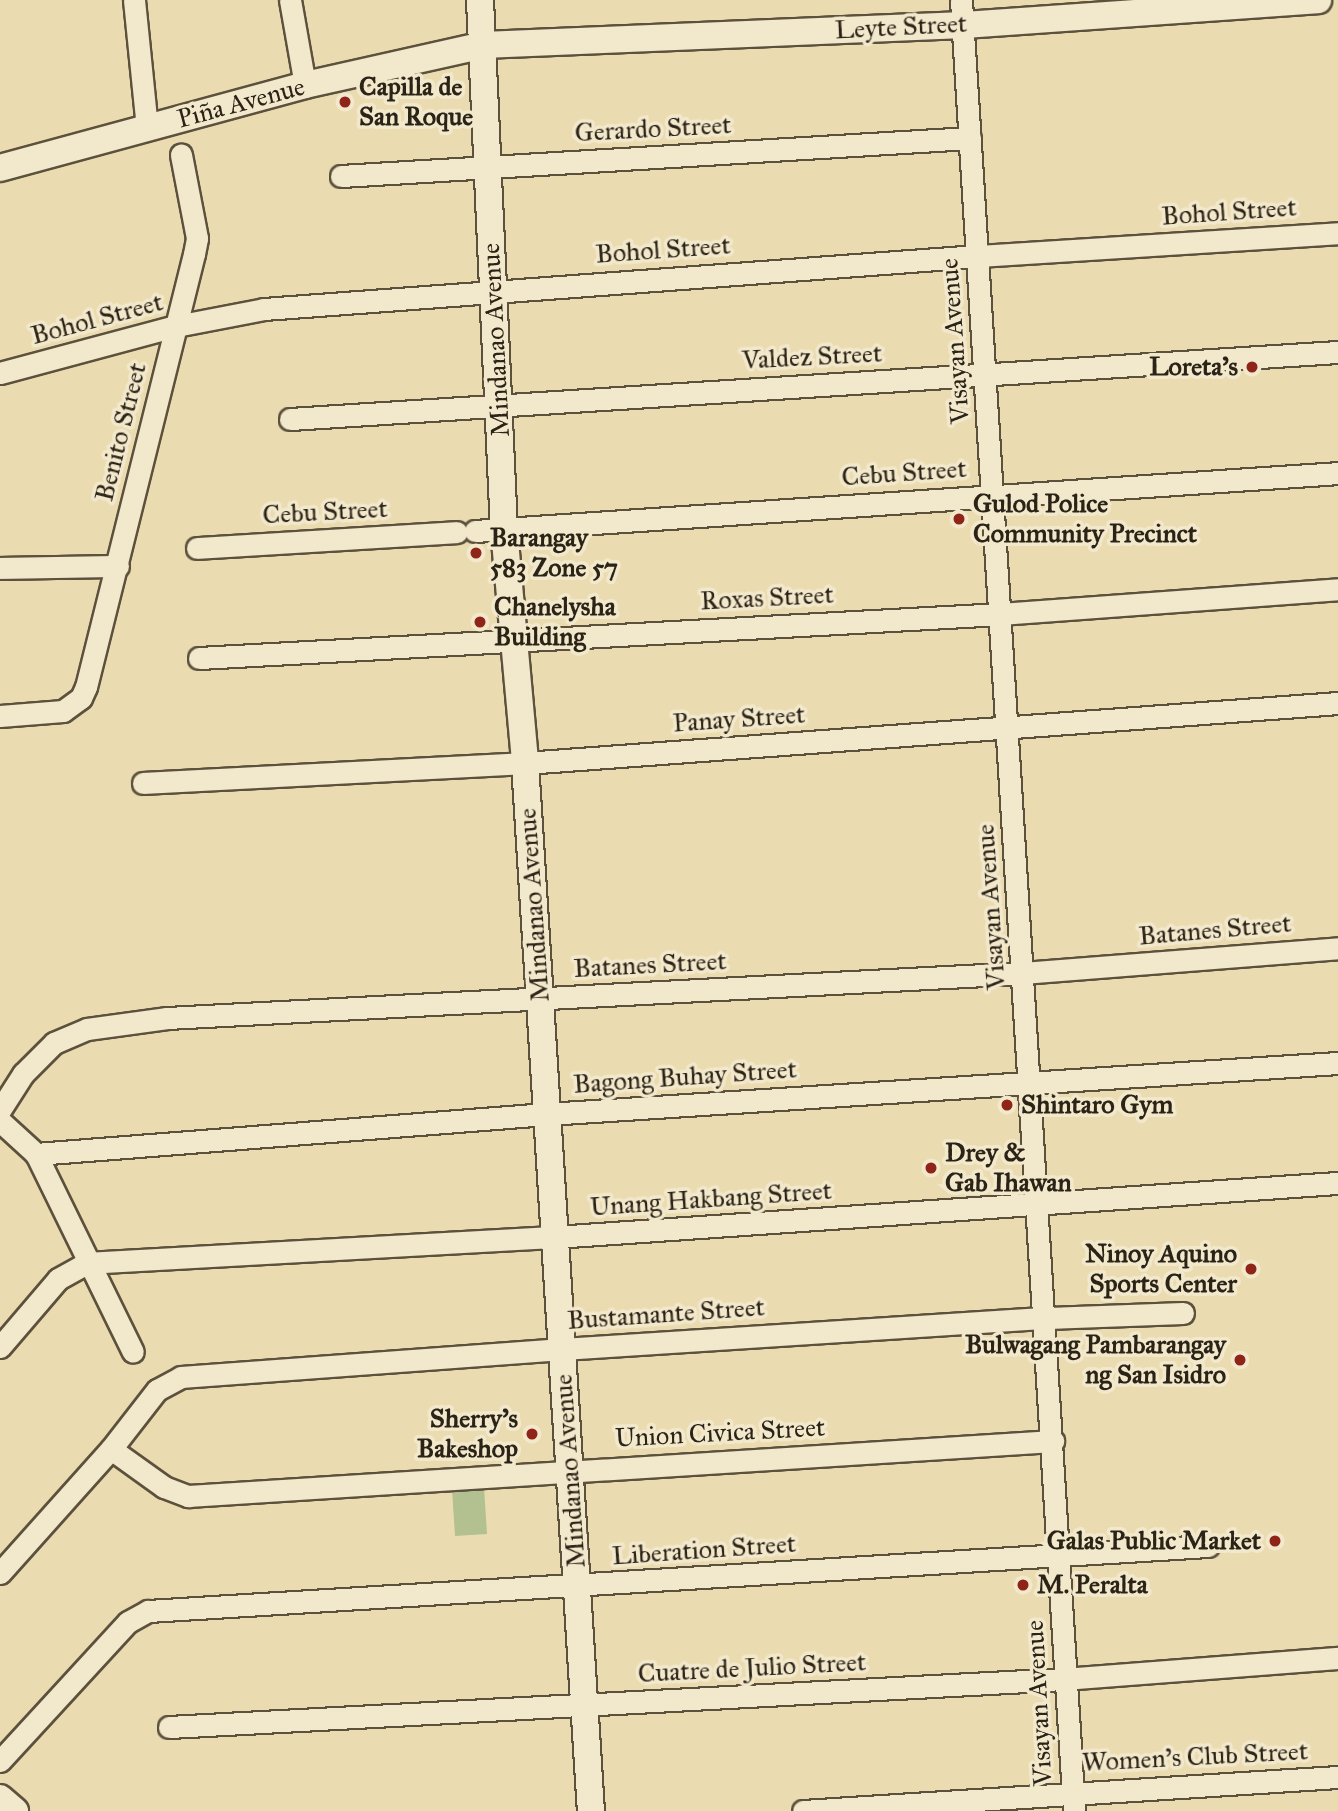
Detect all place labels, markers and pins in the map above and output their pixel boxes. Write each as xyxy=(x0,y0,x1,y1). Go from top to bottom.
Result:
place label: Capilla de San Roque xyxy=(359,71,473,132)
marker: Capilla de San Roque xyxy=(337,94,353,110)
place label: Loreta's xyxy=(1149,351,1238,383)
marker: Loreta's xyxy=(1244,359,1260,375)
place label: Gulod Police Community Precinct xyxy=(973,488,1197,550)
marker: Gulod Police Community Precinct xyxy=(951,511,967,527)
place label: Barangay 583 Zone 57 xyxy=(490,522,618,584)
marker: Barangay 583 Zone 57 xyxy=(468,545,484,561)
place label: Chanelysha Building xyxy=(494,591,616,652)
marker: Chanelysha Building xyxy=(472,614,488,630)
place label: Shintaro Gym xyxy=(1021,1089,1173,1121)
marker: Shintaro Gym xyxy=(999,1097,1015,1113)
place label: Drey & Gab Ihawan xyxy=(945,1137,1072,1198)
marker: Drey & Gab Ihawan xyxy=(923,1160,939,1176)
place label: Ninoy Aquino Sports Center xyxy=(1085,1238,1237,1300)
marker: Ninoy Aquino Sports Center xyxy=(1243,1261,1259,1277)
place label: Bulwagang Pambarangay ng San Isidro xyxy=(965,1329,1226,1390)
marker: Bulwagang Pambarangay ng San Isidro xyxy=(1232,1352,1248,1368)
place label: Sherry's Bakeshop xyxy=(417,1403,518,1464)
marker: Sherry's Bakeshop xyxy=(524,1426,540,1442)
place label: Galas Public Market xyxy=(1047,1525,1261,1557)
marker: Galas Public Market xyxy=(1267,1533,1283,1549)
place label: M. Peralta xyxy=(1037,1569,1148,1601)
marker: M. Peralta xyxy=(1015,1577,1031,1593)

